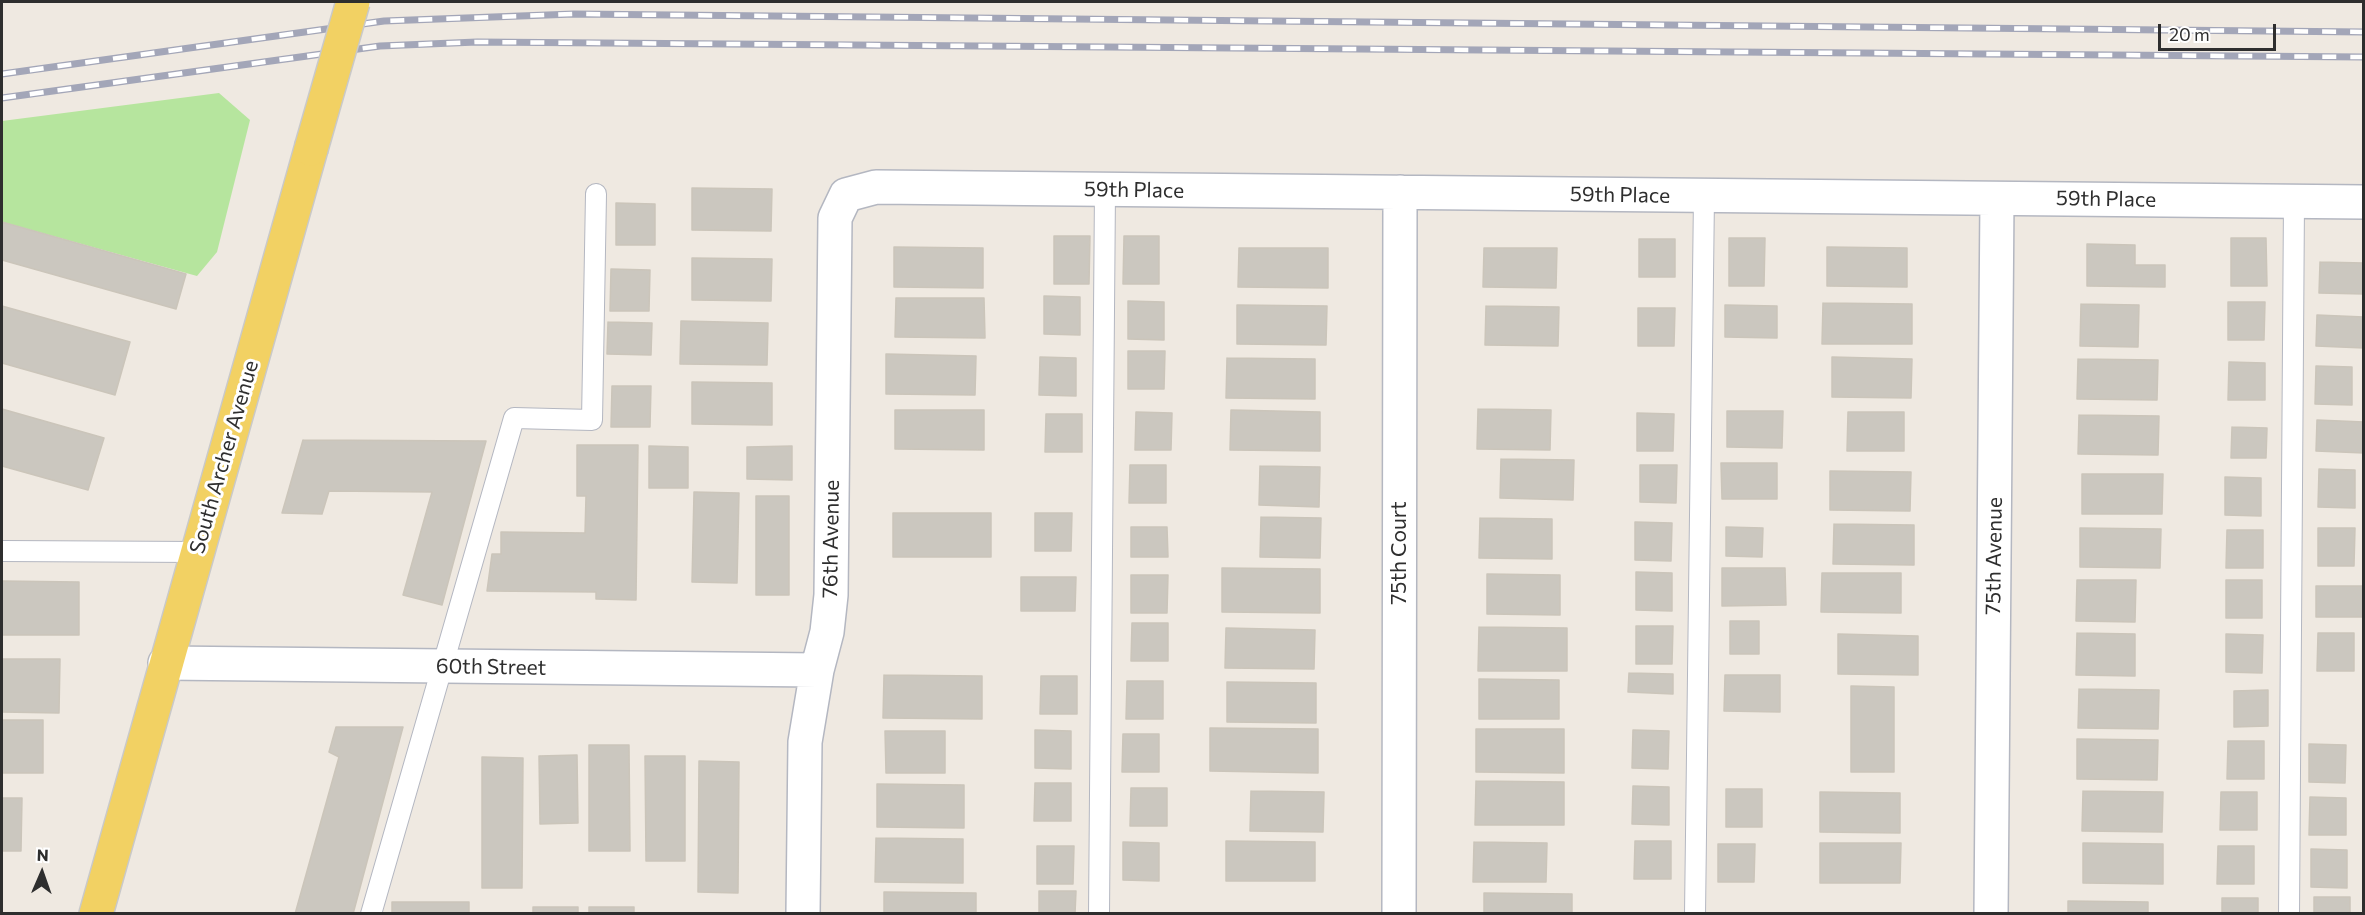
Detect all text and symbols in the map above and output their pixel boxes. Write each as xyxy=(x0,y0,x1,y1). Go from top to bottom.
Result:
scale bar xyxy=(2161,12,2280,50)
text: 20 m xyxy=(2169,23,2210,45)
street label: 59th Place xyxy=(1084,177,1184,203)
street label: 59th Place xyxy=(1570,182,1670,208)
street label: 59th Place xyxy=(2056,186,2156,212)
street label: South Archer Avenue xyxy=(184,358,264,556)
street label: 76th Avenue xyxy=(817,480,845,598)
street label: 75th Avenue xyxy=(1980,497,2008,615)
street label: 75th Court xyxy=(1386,501,1412,605)
street label: 60th Street xyxy=(436,653,546,681)
north arrow xyxy=(12,843,72,903)
text: N xyxy=(36,845,49,864)

